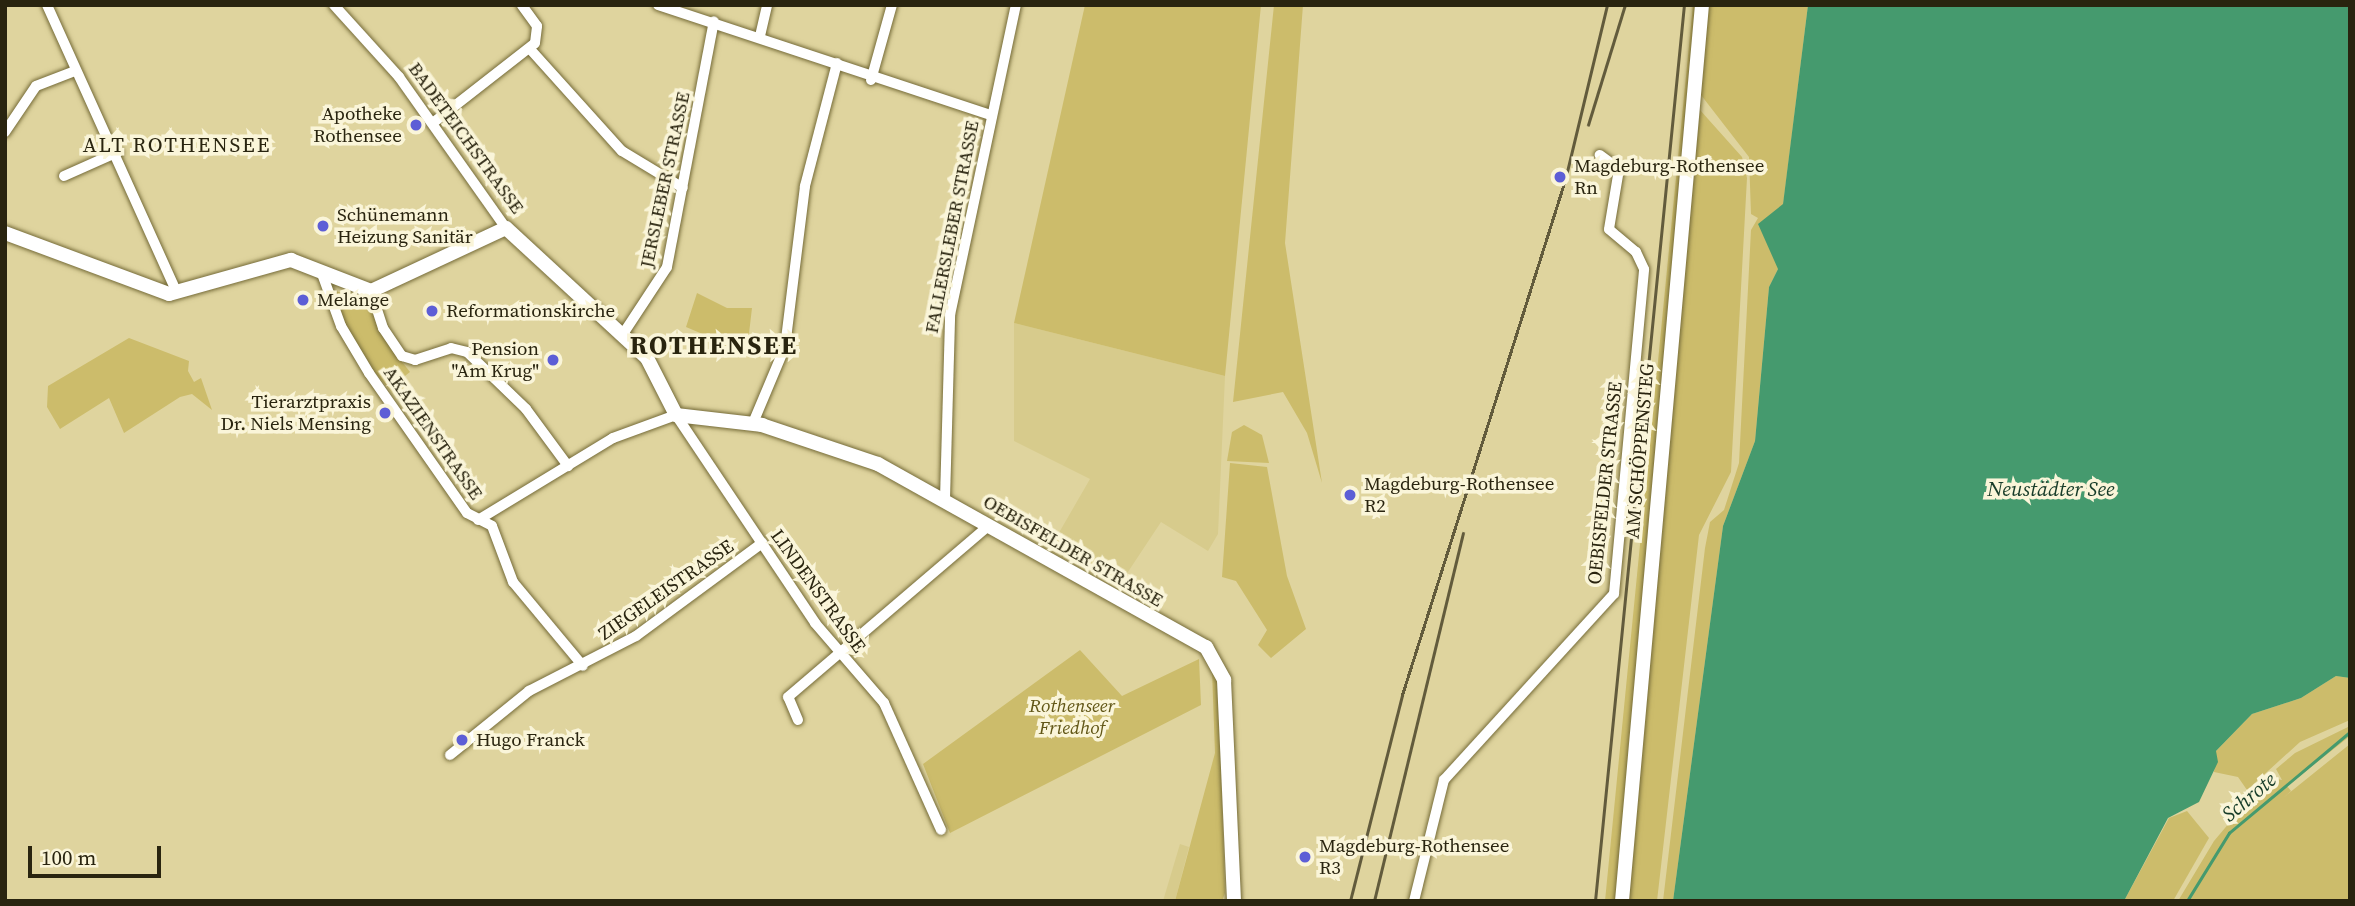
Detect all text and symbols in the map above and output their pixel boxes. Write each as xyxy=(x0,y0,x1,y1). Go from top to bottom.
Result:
street label: BADETEICHSTRASSE xyxy=(403,58,529,218)
street label: JERSLEBER STRASSE xyxy=(635,90,695,270)
place label: Apotheke Rothensee xyxy=(313,103,402,147)
marker: Apotheke Rothensee xyxy=(408,117,424,133)
street label: FALLERSLEBER STRASSE xyxy=(920,119,984,335)
district label: ALT ROTHENSEE xyxy=(84,132,270,158)
place label: Magdeburg-Rothensee Rn xyxy=(1574,155,1764,199)
marker: Magdeburg-Rothensee Rn xyxy=(1552,169,1568,185)
place label: Schünemann Heizung Sanitär xyxy=(337,204,473,248)
marker: Schünemann Heizung Sanitär xyxy=(315,218,331,234)
place label: Melange xyxy=(317,289,389,311)
marker: Melange xyxy=(295,292,311,308)
place label: Reformationskirche xyxy=(446,300,615,322)
marker: Reformationskirche xyxy=(424,303,440,319)
district label: ROTHENSEE xyxy=(631,330,797,362)
place label: Pension "Am Krug" xyxy=(451,338,539,382)
marker: Pension "Am Krug" xyxy=(545,352,561,368)
street label: AKAZIENSTRASSE xyxy=(379,362,487,504)
street label: AM SCHÖPPENSTEG xyxy=(1621,362,1659,540)
street label: OEBISFELDER STRASSE xyxy=(1583,381,1627,585)
place label: Tierarztpraxis Dr. Niels Mensing xyxy=(220,391,371,435)
marker: Tierarztpraxis Dr. Niels Mensing xyxy=(377,405,393,421)
place label: Magdeburg-Rothensee R2 xyxy=(1364,473,1554,517)
water label: Neustädter See xyxy=(1987,476,2115,502)
marker: Magdeburg-Rothensee R2 xyxy=(1342,487,1358,503)
street label: OEBISFELDER STRASSE xyxy=(979,490,1167,612)
street label: LINDENSTRASSE xyxy=(766,525,870,657)
street label: ZIEGELEISTRASSE xyxy=(594,535,738,645)
park label: Rothenseer Friedhof xyxy=(1029,695,1115,739)
place label: Hugo Franck xyxy=(476,729,585,751)
marker: Hugo Franck xyxy=(454,732,470,748)
water label: Schrote xyxy=(2217,767,2281,827)
scale bar xyxy=(32,832,164,876)
place label: Magdeburg-Rothensee R3 xyxy=(1319,835,1509,879)
text: 100 m xyxy=(41,843,96,872)
marker: Magdeburg-Rothensee R3 xyxy=(1297,849,1313,865)

